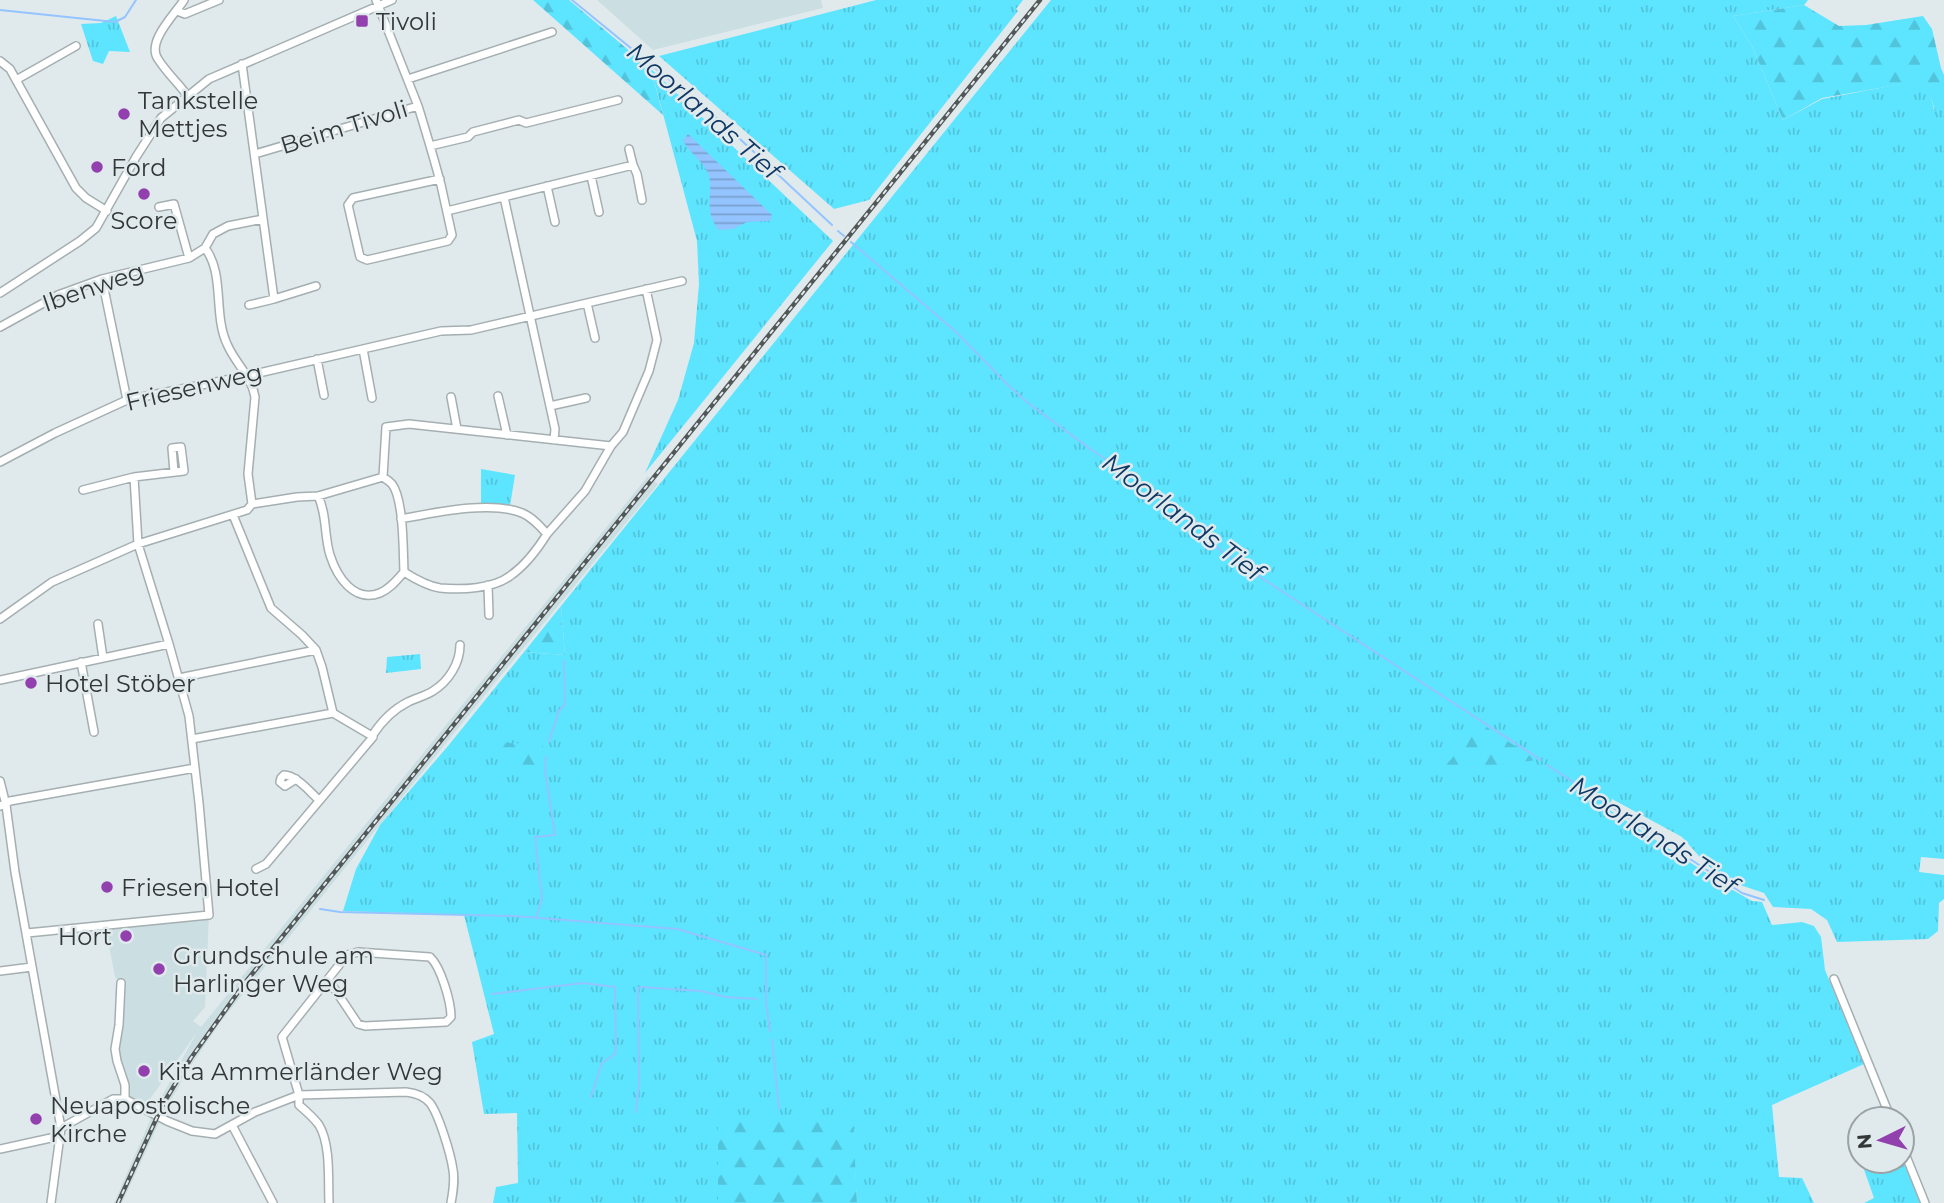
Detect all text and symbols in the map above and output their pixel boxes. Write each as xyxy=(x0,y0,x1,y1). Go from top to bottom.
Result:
place label: Tivoli xyxy=(376,7,437,36)
marker: Tivoli xyxy=(354,13,370,29)
water label: Moorlands Tief xyxy=(621,35,791,189)
place label: Tankstelle Mettjes xyxy=(138,86,258,143)
street label: Beim Tivoli xyxy=(277,94,411,160)
marker: Tankstelle Mettjes xyxy=(116,106,132,122)
place label: Ford xyxy=(111,153,166,182)
marker: Ford xyxy=(89,159,105,175)
marker: Score xyxy=(136,186,152,202)
place label: Score xyxy=(111,206,177,235)
street label: Ibenweg xyxy=(38,256,148,318)
street label: Friesenweg xyxy=(123,357,265,417)
water label: Moorlands Tief xyxy=(1096,446,1273,590)
place label: Hotel Stöber xyxy=(45,669,196,698)
marker: Hotel Stöber xyxy=(23,675,39,691)
water label: Moorlands Tief xyxy=(1564,769,1747,903)
place label: Friesen Hotel xyxy=(121,873,280,902)
marker: Friesen Hotel xyxy=(99,879,115,895)
place label: Hort xyxy=(58,922,112,951)
marker: Hort xyxy=(118,928,134,944)
place label: Grundschule am Harlinger Weg xyxy=(173,941,374,998)
marker: Grundschule am Harlinger Weg xyxy=(151,961,167,977)
place label: Kita Ammerländer Weg xyxy=(158,1057,443,1086)
marker: Kita Ammerländer Weg xyxy=(136,1063,152,1079)
place label: Neuapostolische Kirche xyxy=(50,1091,250,1148)
north arrow xyxy=(1846,1105,1916,1175)
marker: Neuapostolische Kirche xyxy=(28,1111,44,1127)
text: N xyxy=(1852,1133,1877,1150)

